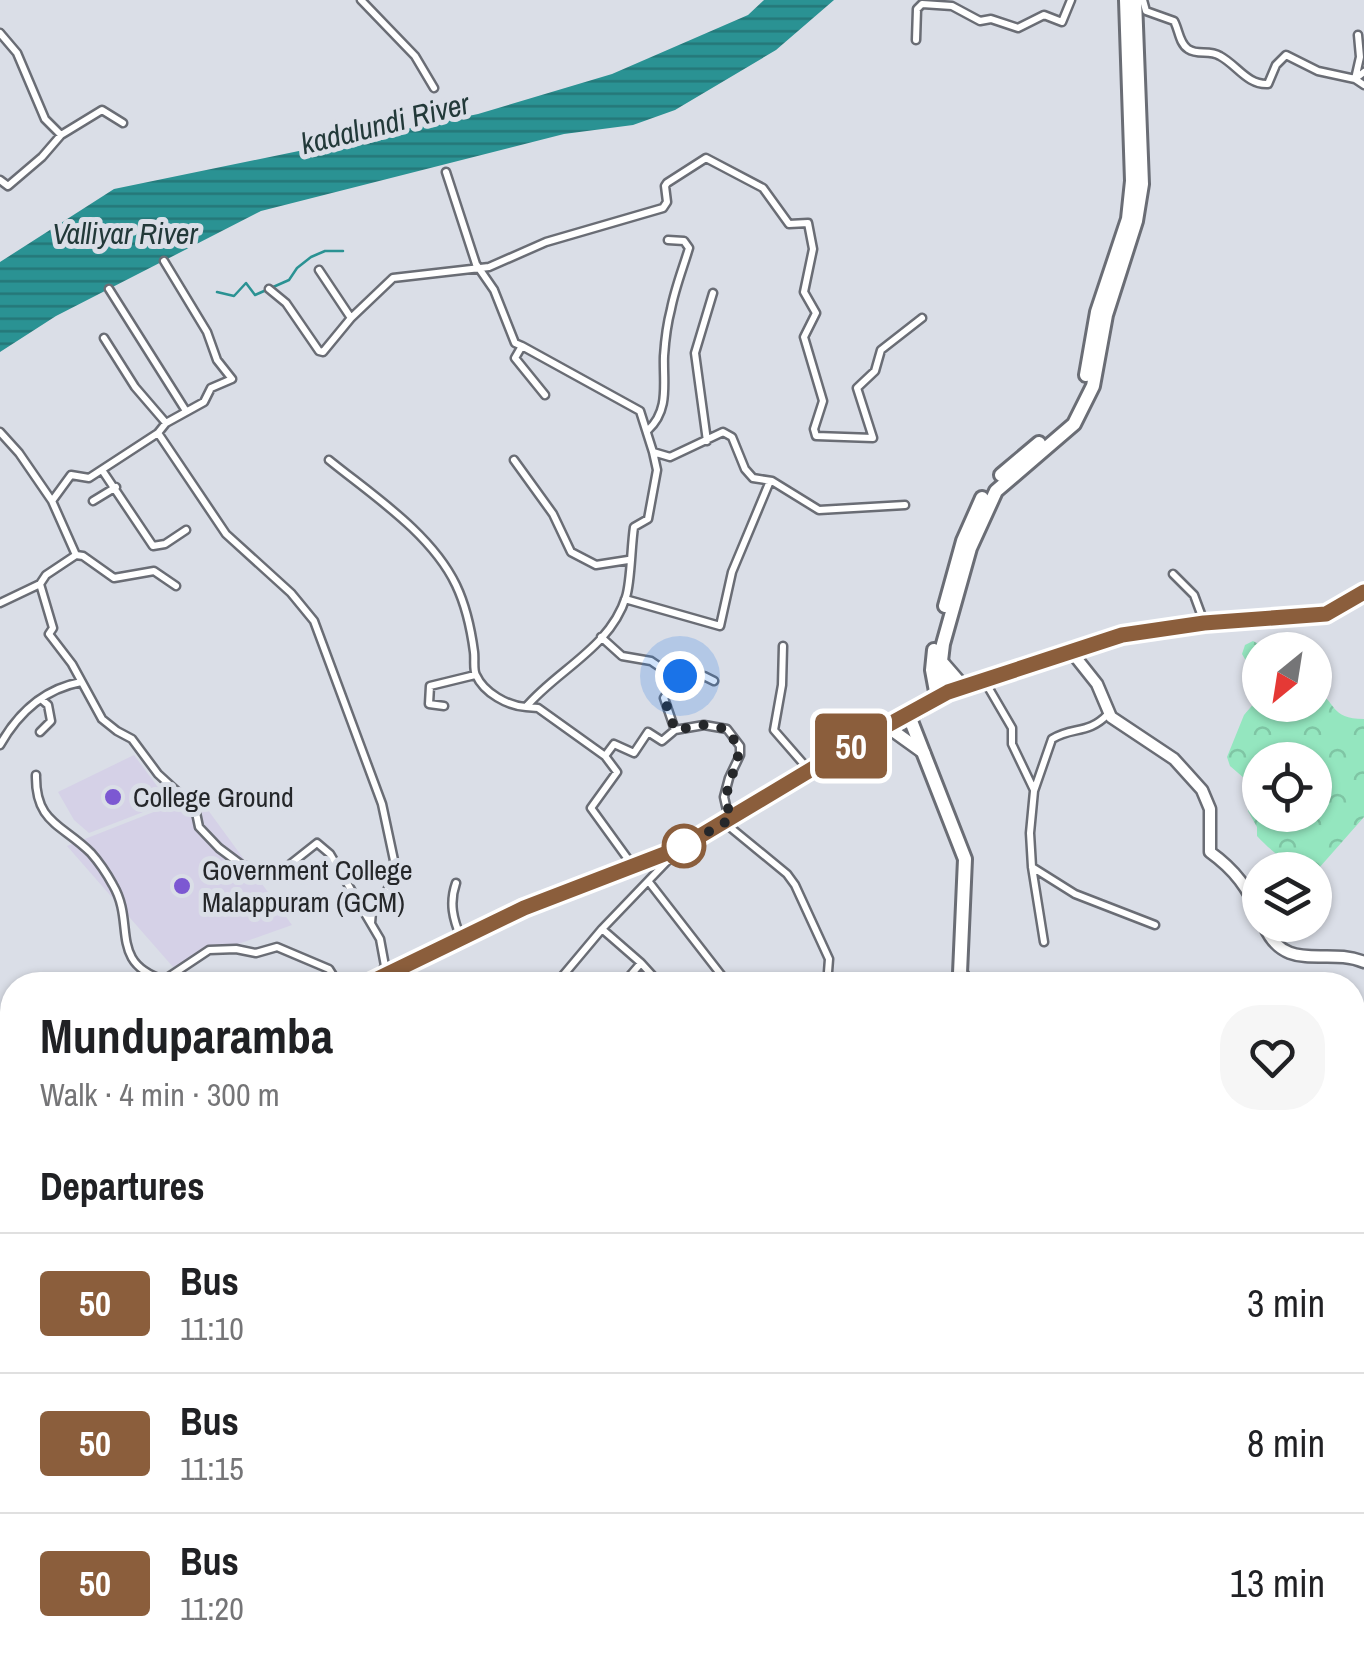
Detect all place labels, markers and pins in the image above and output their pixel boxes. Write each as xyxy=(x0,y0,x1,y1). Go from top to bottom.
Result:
place label: College Ground xyxy=(133,778,294,816)
marker: College Ground xyxy=(102,786,124,808)
unlabelled marker xyxy=(663,825,705,867)
place label: Government College Malappuram (GCM) xyxy=(202,851,413,921)
marker: Government College Malappuram (GCM) xyxy=(171,875,193,897)

